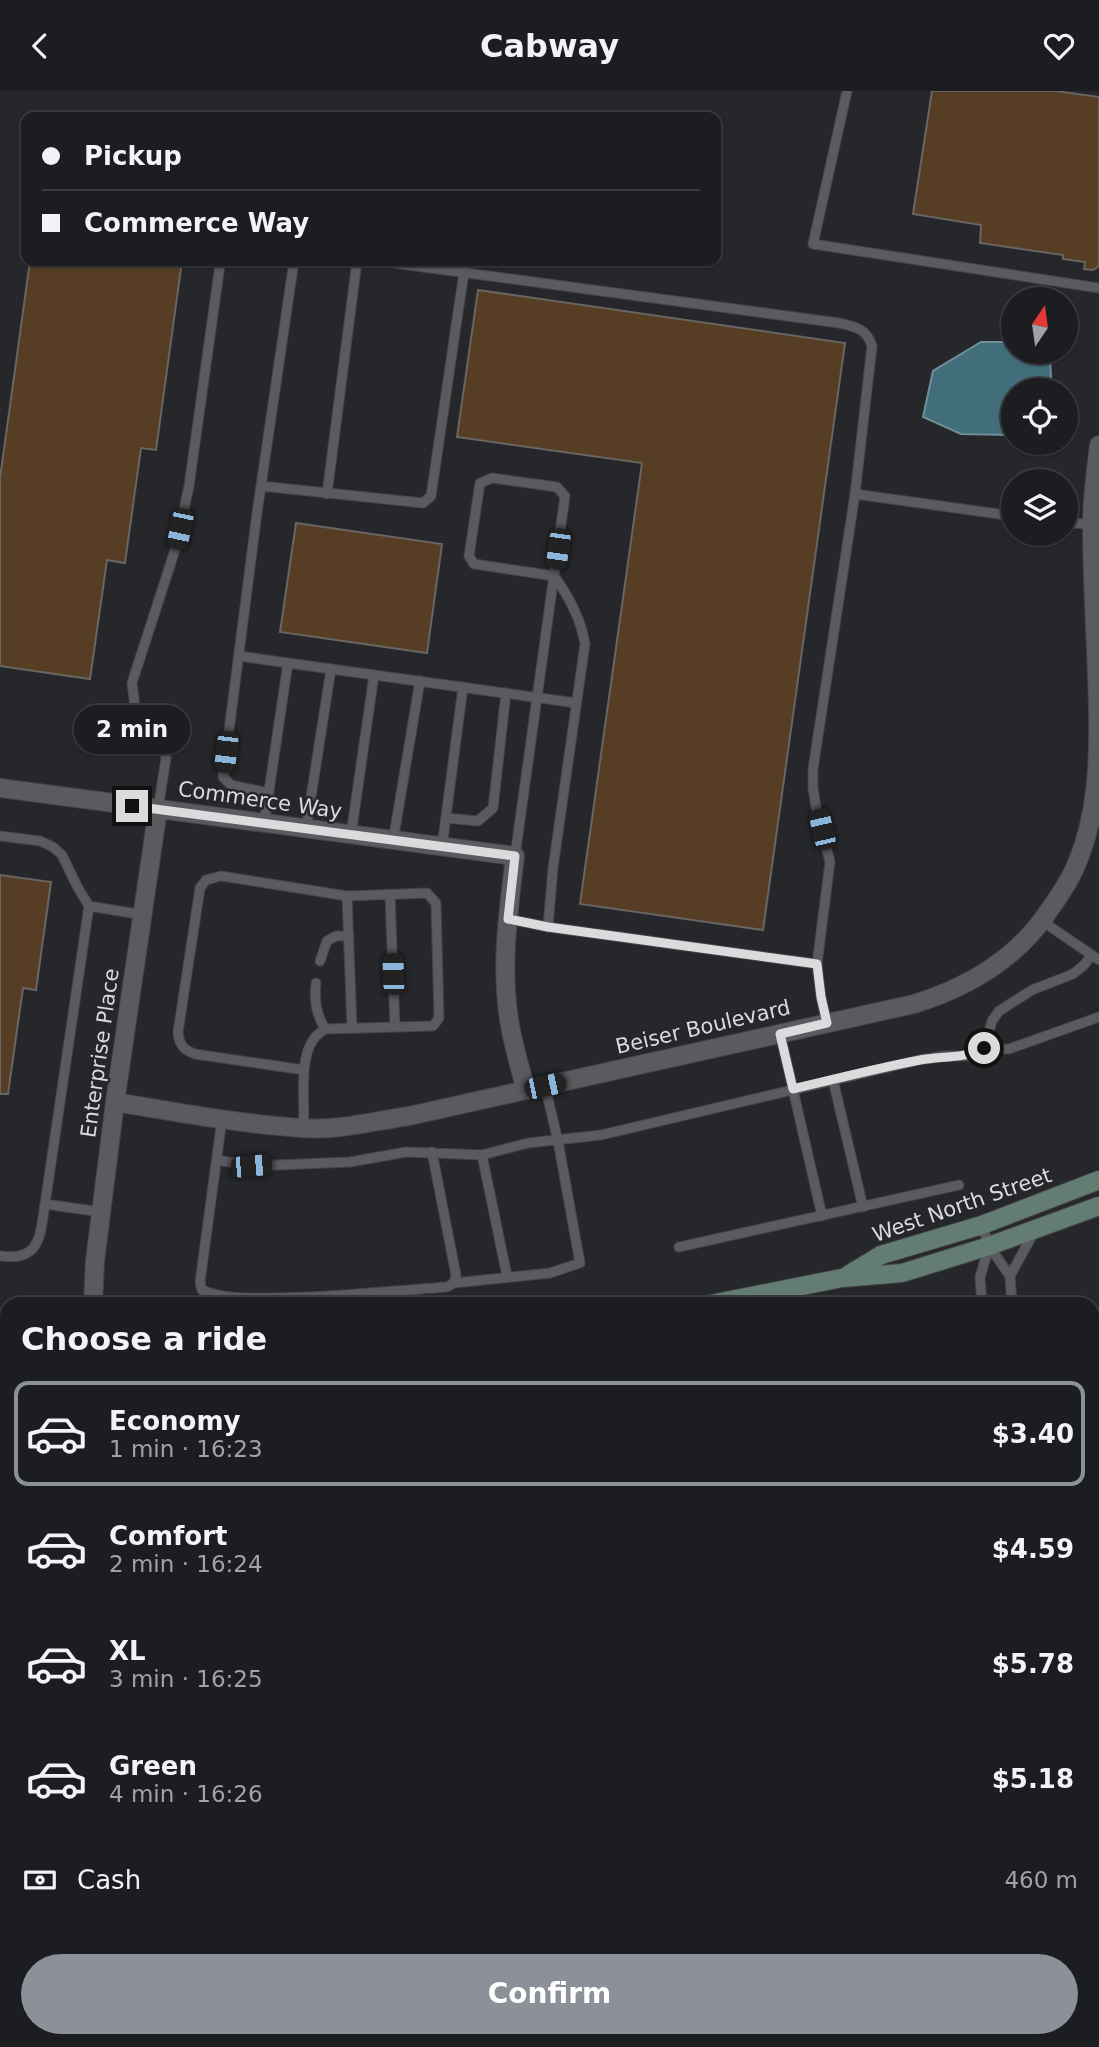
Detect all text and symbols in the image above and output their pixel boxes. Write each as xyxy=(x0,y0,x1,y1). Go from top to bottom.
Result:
icon: back xyxy=(21,27,59,65)
text: Cabway xyxy=(480,27,619,65)
icon: heart xyxy=(1040,27,1078,65)
text: Pickup xyxy=(84,141,182,171)
text: Commerce Way xyxy=(84,208,309,238)
north arrow xyxy=(1001,287,1078,364)
map controls xyxy=(1001,287,1078,546)
button: locate xyxy=(1001,378,1078,455)
button: layers xyxy=(1001,469,1078,546)
car xyxy=(166,506,195,552)
car xyxy=(545,527,572,571)
callout: 2 min xyxy=(74,705,190,753)
text: 2 min xyxy=(96,716,168,742)
car xyxy=(214,730,239,774)
street label: Commerce Way xyxy=(176,777,344,823)
route end xyxy=(116,790,148,822)
car xyxy=(808,806,837,852)
car xyxy=(382,953,405,995)
street label: Enterprise Place xyxy=(76,967,124,1139)
street label: Beiser Boulevard xyxy=(613,995,793,1059)
route start xyxy=(968,1032,1000,1064)
car xyxy=(523,1071,568,1101)
car xyxy=(230,1154,273,1178)
street label: West North Street xyxy=(869,1163,1055,1247)
text: Choose a ride xyxy=(21,1320,267,1358)
icon: car xyxy=(25,1402,88,1465)
text: Economy xyxy=(109,1406,240,1436)
text: $3.40 xyxy=(992,1419,1074,1449)
text: 1 min · 16:23 xyxy=(109,1436,263,1462)
icon: car xyxy=(25,1517,88,1580)
text: Comfort xyxy=(109,1521,227,1551)
text: $4.59 xyxy=(992,1534,1074,1564)
text: 2 min · 16:24 xyxy=(109,1551,263,1577)
icon: car xyxy=(25,1632,88,1695)
text: XL xyxy=(109,1636,146,1666)
text: $5.78 xyxy=(992,1649,1074,1679)
text: 3 min · 16:25 xyxy=(109,1666,263,1692)
icon: car xyxy=(25,1747,88,1810)
text: Green xyxy=(109,1751,197,1781)
text: $5.18 xyxy=(992,1764,1074,1794)
text: 4 min · 16:26 xyxy=(109,1781,263,1807)
icon: cash xyxy=(21,1861,59,1899)
text: Cash xyxy=(77,1865,141,1895)
text: 460 m xyxy=(1004,1867,1078,1893)
button: Confirm xyxy=(21,1954,1078,2034)

